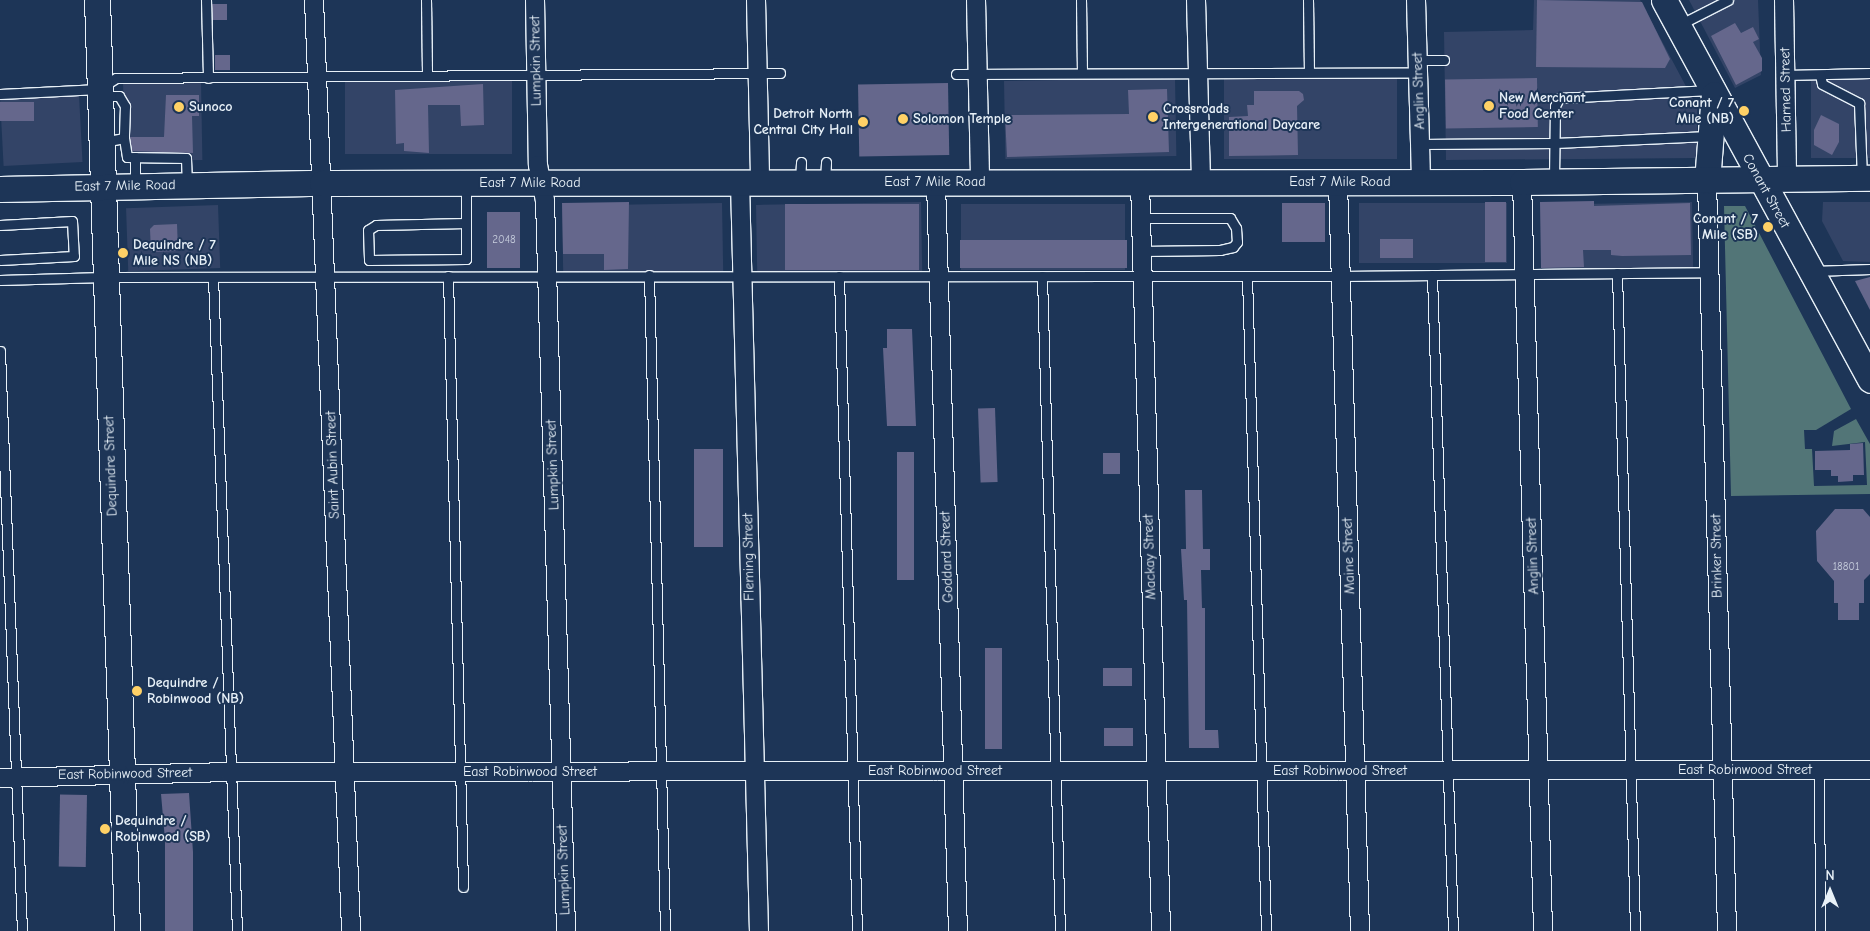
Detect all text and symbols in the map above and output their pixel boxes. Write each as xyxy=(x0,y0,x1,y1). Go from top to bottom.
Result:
street label: Lumpkin Street xyxy=(527,16,545,106)
street label: Harned Street xyxy=(1777,47,1795,133)
street label: Anglin Street xyxy=(1409,52,1429,130)
place label: New Merchant Food Center xyxy=(1499,90,1585,122)
place label: Conant / 7 Mile (NB) xyxy=(1669,95,1734,128)
place label: Sunoco xyxy=(189,99,233,115)
marker: New Merchant Food Center xyxy=(1483,100,1495,112)
marker: Sunoco xyxy=(173,101,185,113)
place label: Crossroads Intergenerational Daycare xyxy=(1163,101,1320,134)
marker: Conant / 7 Mile (NB) xyxy=(1738,105,1750,117)
place label: Detroit North Central City Hall xyxy=(753,106,853,138)
place label: Solomon Temple xyxy=(913,111,1011,127)
marker: Crossroads Intergenerational Daycare xyxy=(1147,111,1159,123)
marker: Solomon Temple xyxy=(897,113,909,125)
marker: Detroit North Central City Hall xyxy=(857,116,869,128)
street label: Conant Street xyxy=(1739,151,1793,231)
street label: East 7 Mile Road xyxy=(884,174,986,190)
street label: East 7 Mile Road xyxy=(1289,174,1391,190)
street label: East 7 Mile Road xyxy=(479,175,581,191)
street label: East 7 Mile Road xyxy=(74,177,176,195)
place label: Conant / 7 Mile (SB) xyxy=(1693,211,1758,243)
marker: Conant / 7 Mile (SB) xyxy=(1762,221,1774,233)
house number: 2048 xyxy=(492,233,516,247)
place label: Dequindre / 7 Mile NS (NB) xyxy=(133,237,216,270)
marker: Dequindre / 7 Mile NS (NB) xyxy=(117,247,129,259)
street label: Saint Aubin Street xyxy=(323,411,343,519)
street label: Dequindre Street xyxy=(101,415,121,517)
street label: Lumpkin Street xyxy=(543,420,563,510)
street label: Goddard Street xyxy=(937,511,957,603)
street label: Fleming Street xyxy=(740,513,758,601)
street label: Mackay Street xyxy=(1140,514,1160,600)
street label: Brinker Street xyxy=(1708,514,1726,598)
street label: Maine Street xyxy=(1339,517,1359,595)
street label: Anglin Street xyxy=(1523,517,1543,595)
house number: 18801 xyxy=(1833,560,1859,574)
place label: Dequindre / Robinwood (NB) xyxy=(147,675,244,708)
marker: Dequindre / Robinwood (NB) xyxy=(131,685,143,697)
street label: East Robinwood Street xyxy=(1678,762,1812,778)
street label: East Robinwood Street xyxy=(868,763,1002,779)
street label: East Robinwood Street xyxy=(1273,763,1407,779)
street label: East Robinwood Street xyxy=(58,764,192,784)
street label: East Robinwood Street xyxy=(463,764,597,780)
place label: Dequindre / Robinwood (SB) xyxy=(115,813,210,846)
marker: Dequindre / Robinwood (SB) xyxy=(99,823,111,835)
street label: Lumpkin Street xyxy=(554,825,574,915)
north arrow xyxy=(1805,866,1855,916)
text: N xyxy=(1825,867,1835,884)

